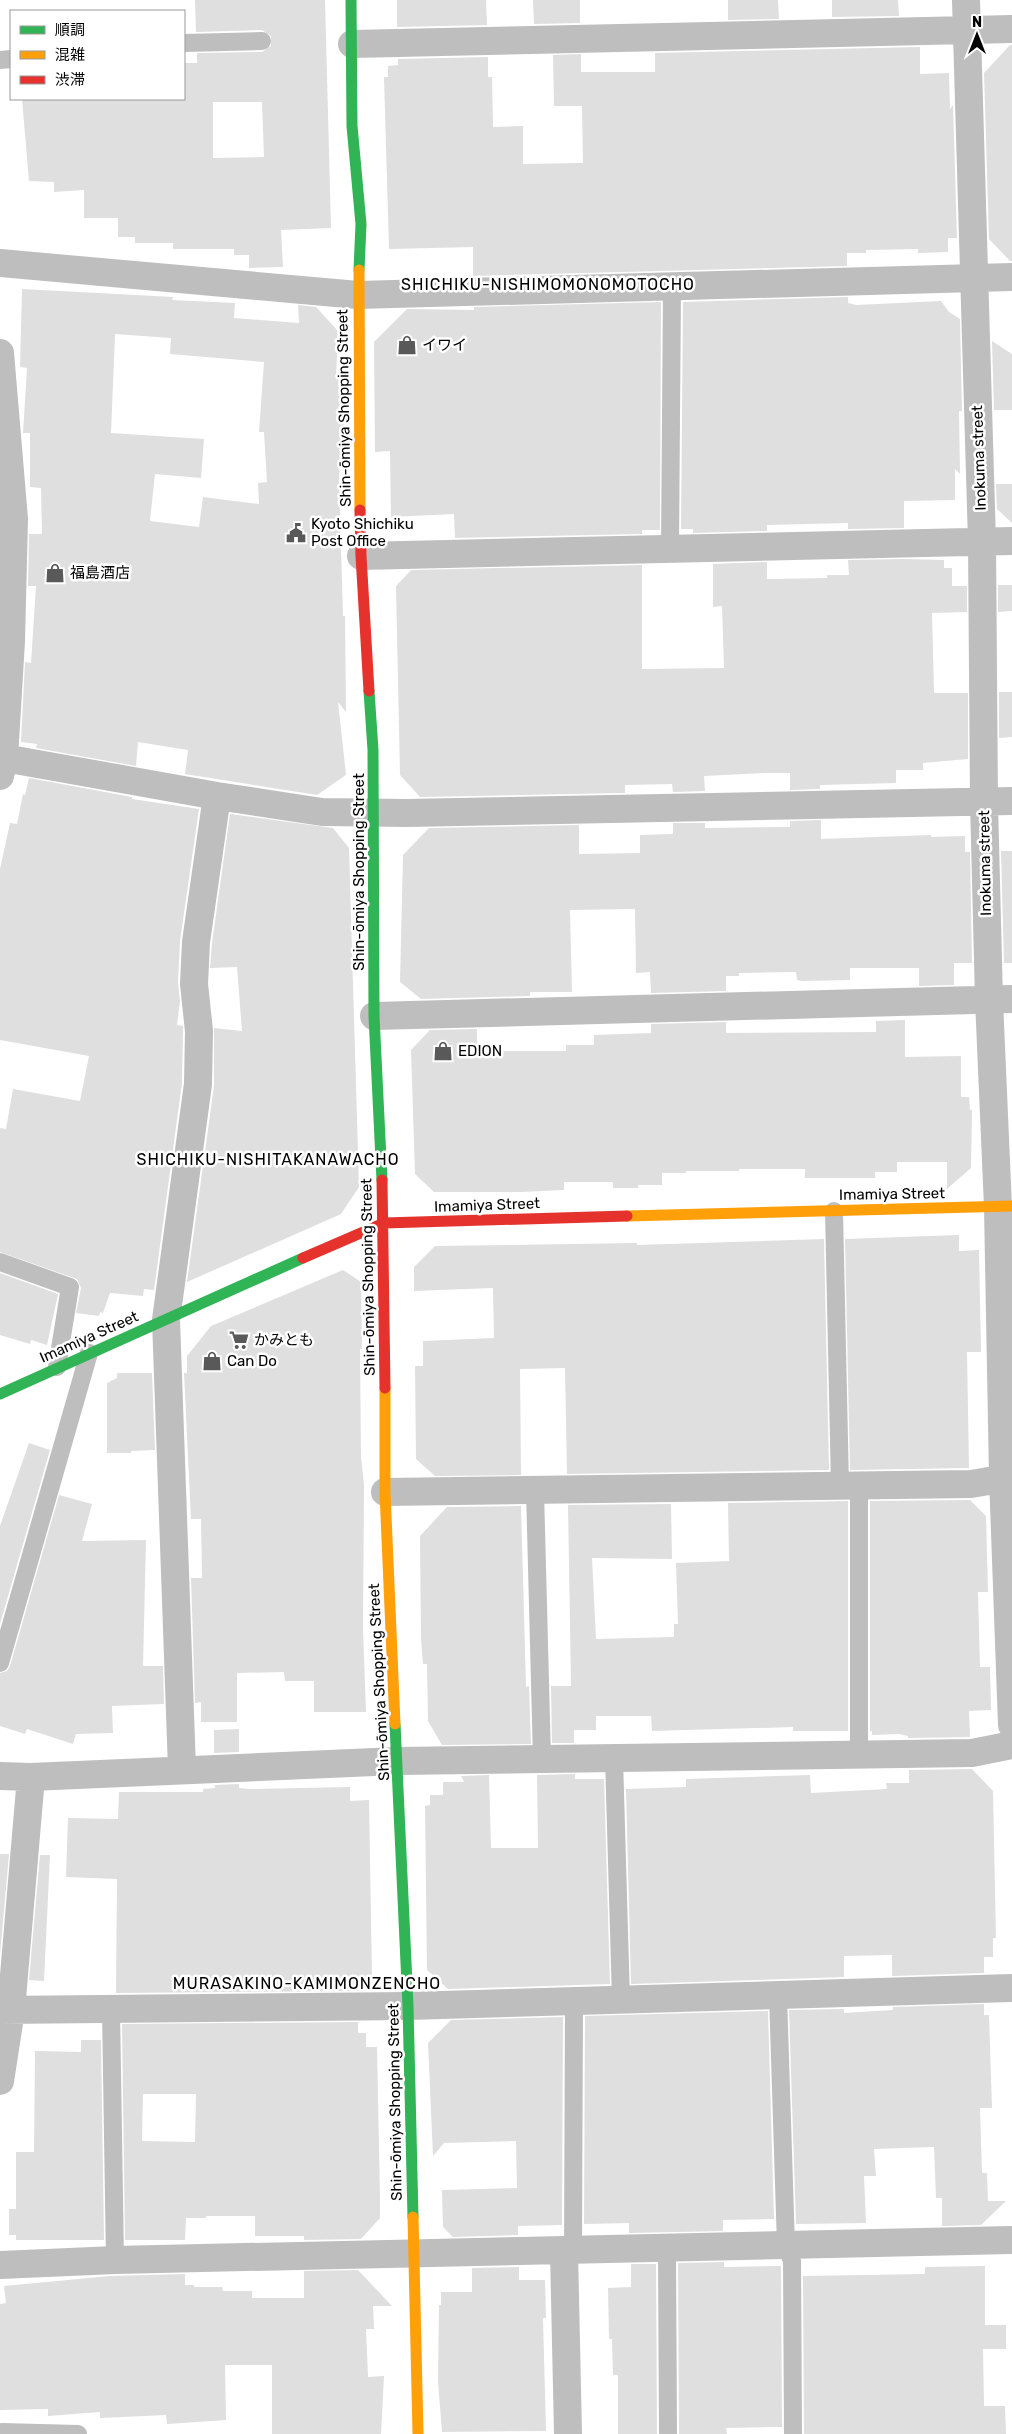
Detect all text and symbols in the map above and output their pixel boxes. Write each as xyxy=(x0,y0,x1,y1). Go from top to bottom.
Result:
legend xyxy=(10,10,185,100)
north arrow xyxy=(952,10,1002,60)
text: N xyxy=(972,14,982,31)
text: 順調 xyxy=(55,21,85,39)
text: 混雑 xyxy=(55,46,85,64)
text: 渋滞 xyxy=(55,71,85,89)
district label: SHICHIKU-NISHIMOMONOMOTOCHO xyxy=(401,275,695,294)
street label: Shin-ōmiya Shopping Street xyxy=(333,309,355,507)
shop icon: イワイ xyxy=(396,334,418,356)
place label: イワイ xyxy=(422,336,467,354)
street label: Inokuma street xyxy=(968,405,990,511)
place label: Kyoto Shichiku Post Office xyxy=(311,515,414,550)
public building icon: Kyoto Shichiku Post Office xyxy=(285,522,307,544)
shop icon: 福島酒店 xyxy=(44,562,66,584)
place label: 福島酒店 xyxy=(70,564,130,582)
street label: Shin-ōmiya Shopping Street xyxy=(350,773,368,971)
street label: Inokuma street xyxy=(975,810,995,916)
shop icon: EDION xyxy=(432,1040,454,1062)
place label: EDION xyxy=(458,1042,502,1060)
district label: SHICHIKU-NISHITAKANAWACHO xyxy=(136,1150,400,1169)
street label: Shin-ōmiya Shopping Street xyxy=(357,1178,379,1376)
street label: Imamiya Street xyxy=(839,1184,945,1204)
street label: Imamiya Street xyxy=(434,1194,540,1216)
street label: Imamiya Street xyxy=(37,1307,141,1367)
supermarket icon: かみとも xyxy=(228,1329,250,1351)
place label: かみとも xyxy=(254,1331,314,1349)
shop icon: Can Do xyxy=(201,1350,223,1372)
place label: Can Do xyxy=(227,1352,277,1370)
street label: Shin-ōmiya Shopping Street xyxy=(365,1583,393,1781)
district label: MURASAKINO-KAMIMONZENCHO xyxy=(173,1974,441,1993)
street label: Shin-ōmiya Shopping Street xyxy=(384,2003,406,2201)

